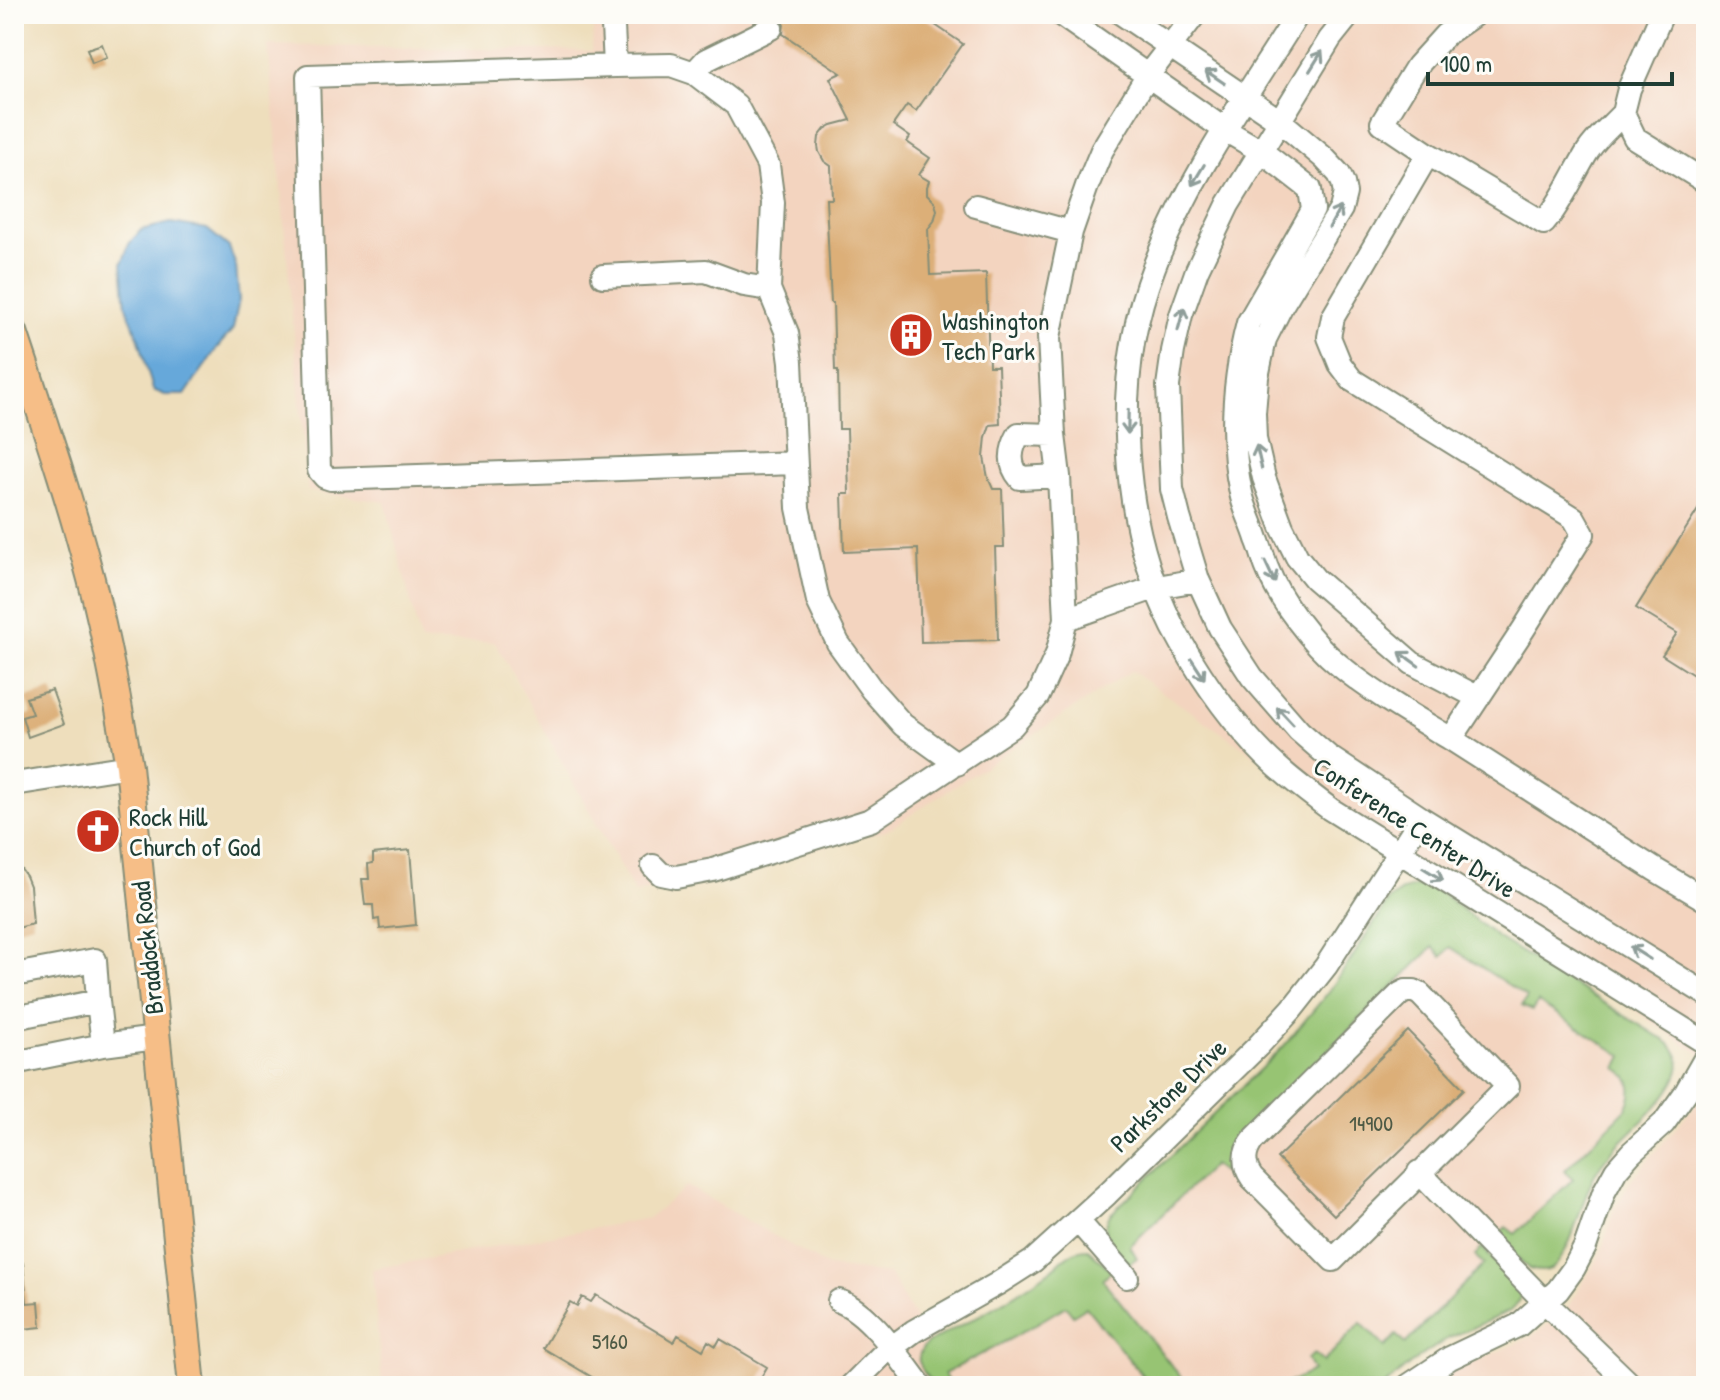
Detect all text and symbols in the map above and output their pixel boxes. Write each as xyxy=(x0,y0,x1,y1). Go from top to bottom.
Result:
scale bar xyxy=(1428,36,1672,86)
text: 100 m xyxy=(1440,47,1492,79)
one-way arrow xyxy=(1309,50,1325,73)
one-way arrow xyxy=(1205,69,1227,86)
one-way arrow xyxy=(1190,163,1206,186)
one-way arrow xyxy=(1328,206,1344,230)
place label: Washington Tech Park xyxy=(942,303,1049,368)
one-way arrow xyxy=(1174,307,1189,333)
building icon: Washington Tech Park xyxy=(887,311,935,359)
one-way arrow xyxy=(1120,408,1135,435)
one-way arrow xyxy=(1251,444,1266,470)
one-way arrow xyxy=(1263,560,1278,584)
one-way arrow xyxy=(1399,651,1421,667)
one-way arrow xyxy=(1189,657,1206,679)
one-way arrow xyxy=(1276,706,1294,726)
street label: Conference Center Drive xyxy=(1307,748,1523,906)
place label: Rock Hill Church of God xyxy=(129,799,260,864)
church icon: Rock Hill Church of God xyxy=(74,807,122,855)
one-way arrow xyxy=(1421,866,1444,882)
street label: Braddock Road xyxy=(123,880,171,1016)
one-way arrow xyxy=(1629,945,1652,961)
street label: Parkstone Drive xyxy=(1102,1030,1234,1160)
house number: 14900 xyxy=(1349,1108,1393,1138)
house number: 5160 xyxy=(592,1326,628,1356)

